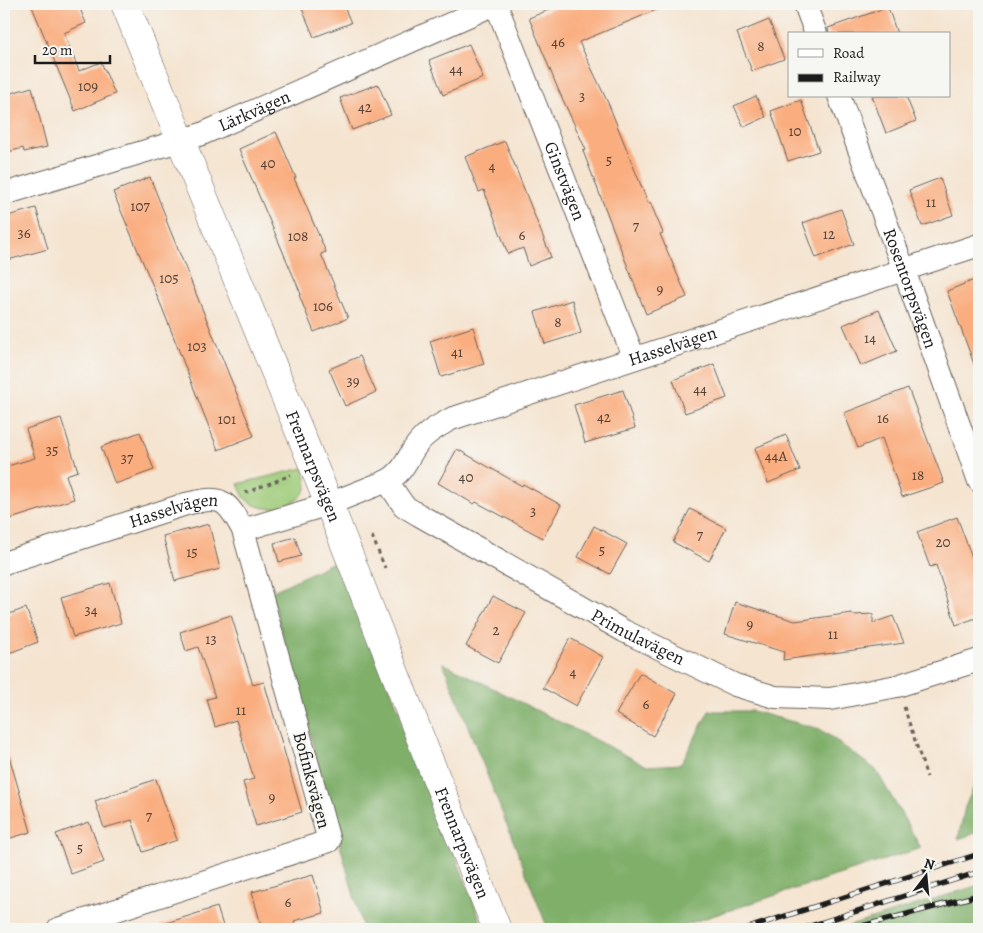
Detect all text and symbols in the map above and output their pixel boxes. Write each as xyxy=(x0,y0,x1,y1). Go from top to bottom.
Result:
scale bar xyxy=(35,32,110,64)
house number: 46 xyxy=(551,32,565,52)
legend xyxy=(788,32,950,98)
house number: 8 xyxy=(757,36,765,56)
text: 20 m xyxy=(42,40,73,60)
text: Road xyxy=(833,43,865,63)
house number: 44 xyxy=(449,59,463,79)
text: Railway xyxy=(833,67,881,87)
house number: 109 xyxy=(78,76,98,96)
street label: Lärkvägen xyxy=(214,84,294,137)
house number: 3 xyxy=(579,86,585,106)
house number: 42 xyxy=(358,97,372,117)
house number: 10 xyxy=(788,121,802,141)
street label: Ginstvägen xyxy=(539,138,591,224)
house number: 5 xyxy=(606,150,612,170)
house number: 40 xyxy=(261,153,275,173)
house number: 4 xyxy=(489,156,496,176)
house number: 11 xyxy=(926,192,936,212)
house number: 107 xyxy=(130,196,150,216)
house number: 7 xyxy=(633,216,640,236)
house number: 36 xyxy=(17,223,31,243)
house number: 12 xyxy=(823,224,835,244)
house number: 6 xyxy=(519,225,526,245)
street label: Rosentorpsvägen xyxy=(877,225,943,352)
house number: 108 xyxy=(288,226,308,246)
house number: 105 xyxy=(159,268,179,288)
house number: 9 xyxy=(657,279,664,299)
house number: 106 xyxy=(313,296,333,316)
house number: 8 xyxy=(554,312,562,332)
street label: Hasselvägen xyxy=(625,320,720,372)
house number: 14 xyxy=(864,328,876,348)
house number: 103 xyxy=(187,336,207,356)
house number: 41 xyxy=(451,342,463,362)
house number: 39 xyxy=(346,371,360,391)
house number: 44 xyxy=(693,379,707,399)
street label: Frennarpsvägen xyxy=(280,407,347,526)
house number: 42 xyxy=(597,407,611,427)
house number: 16 xyxy=(877,408,889,428)
house number: 101 xyxy=(218,409,236,429)
house number: 35 xyxy=(46,440,58,460)
house number: 44A xyxy=(765,446,787,466)
house number: 37 xyxy=(121,448,134,468)
house number: 18 xyxy=(912,465,924,485)
house number: 40 xyxy=(459,467,473,487)
street label: Hasselvägen xyxy=(126,488,219,534)
house number: 3 xyxy=(530,501,536,521)
house number: 7 xyxy=(697,525,704,545)
house number: 20 xyxy=(935,532,951,552)
house number: 5 xyxy=(599,540,605,560)
house number: 15 xyxy=(186,542,198,562)
house number: 34 xyxy=(84,600,98,620)
street label: Primulavägen xyxy=(587,603,689,671)
house number: 9 xyxy=(747,614,754,634)
house number: 2 xyxy=(492,620,500,640)
house number: 11 xyxy=(828,624,838,644)
house number: 13 xyxy=(205,629,217,649)
house number: 4 xyxy=(570,662,577,682)
house number: 6 xyxy=(643,694,650,714)
house number: 11 xyxy=(236,700,246,720)
street label: Bofinksvägen xyxy=(288,729,336,831)
street label: Frennarpsvägen xyxy=(429,783,496,902)
house number: 9 xyxy=(269,787,276,807)
house number: 7 xyxy=(146,806,153,826)
house number: 5 xyxy=(77,838,83,858)
north arrow xyxy=(900,850,950,900)
text: N xyxy=(922,853,937,875)
house number: 6 xyxy=(285,892,292,912)

